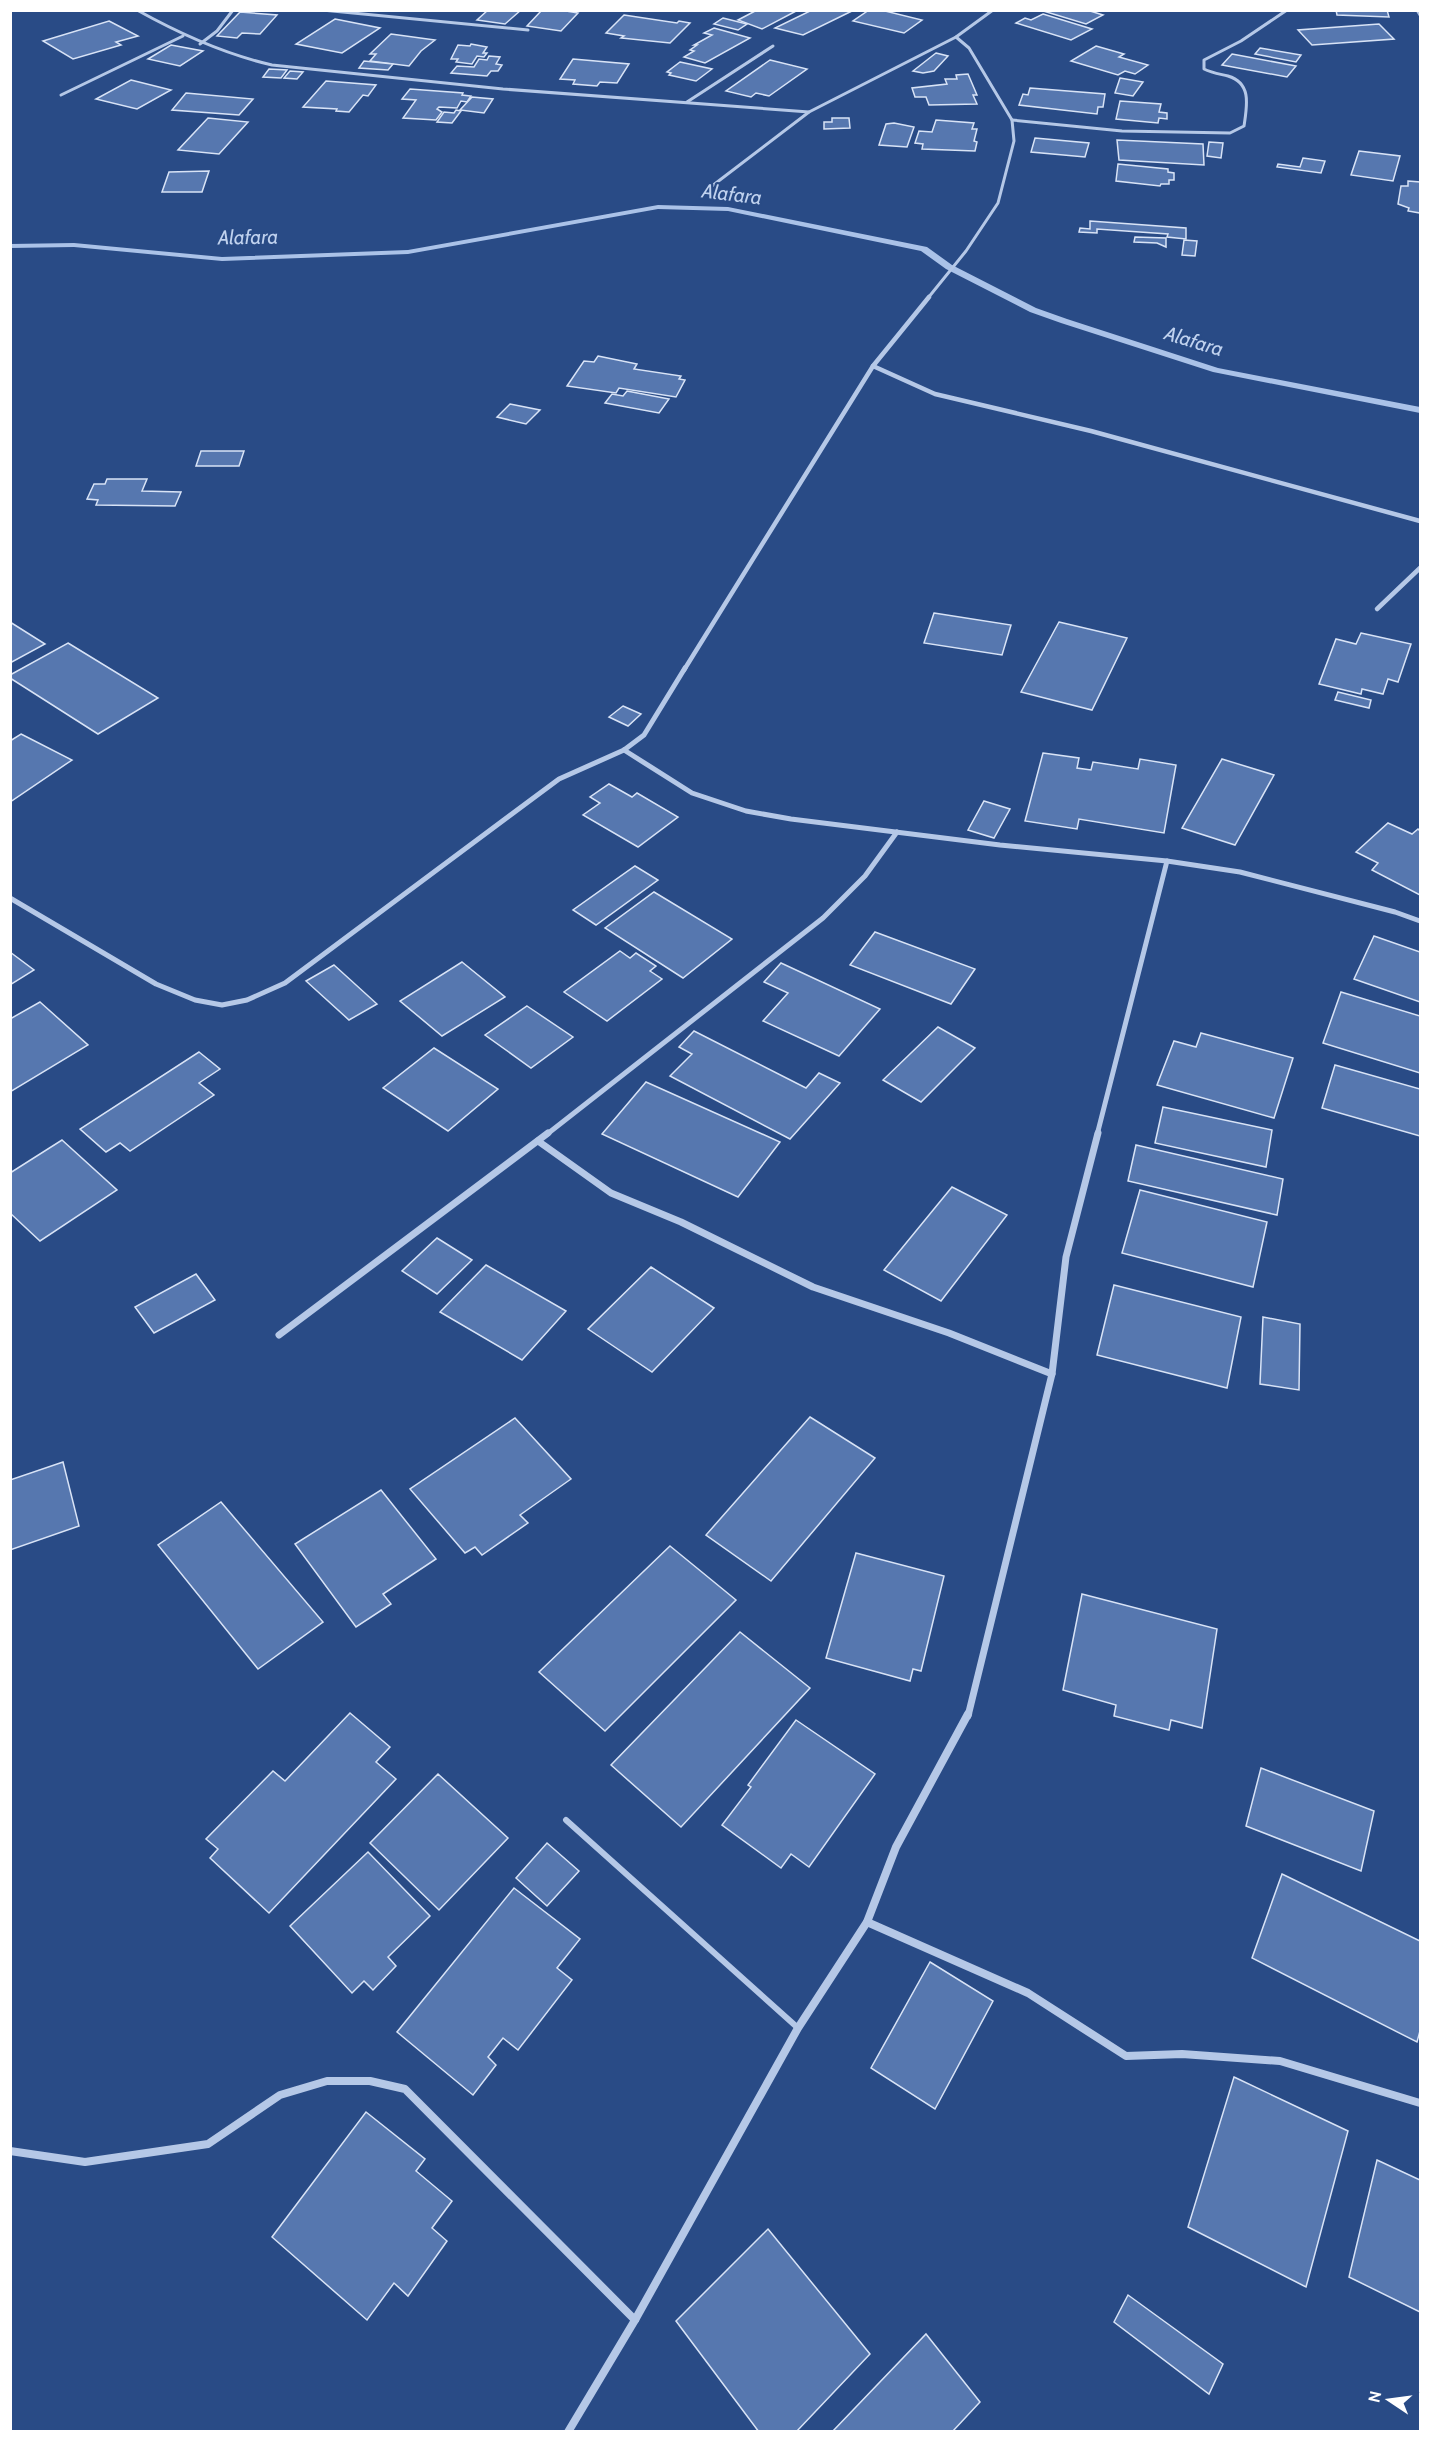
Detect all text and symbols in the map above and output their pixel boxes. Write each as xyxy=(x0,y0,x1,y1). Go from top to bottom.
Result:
water label: Alafara xyxy=(700,178,763,210)
water label: Alafara xyxy=(217,224,278,250)
water label: Alafara xyxy=(1161,320,1226,361)
north arrow xyxy=(1359,2370,1419,2430)
text: N xyxy=(1364,2389,1385,2404)

